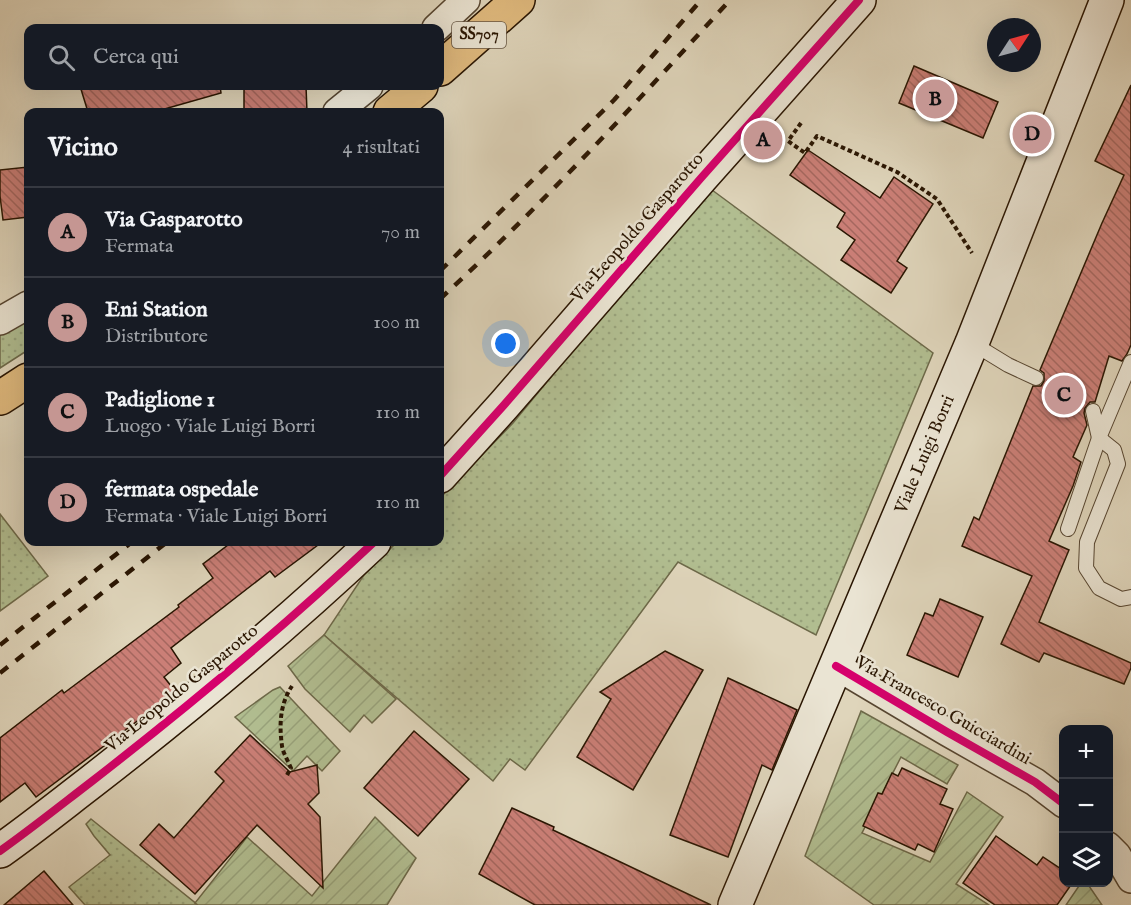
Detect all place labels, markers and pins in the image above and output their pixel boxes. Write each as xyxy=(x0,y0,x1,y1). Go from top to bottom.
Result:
pin: B xyxy=(916,76,954,122)
pin: D xyxy=(1012,112,1052,156)
pin: A xyxy=(744,118,783,162)
pin: C xyxy=(1044,372,1084,418)

